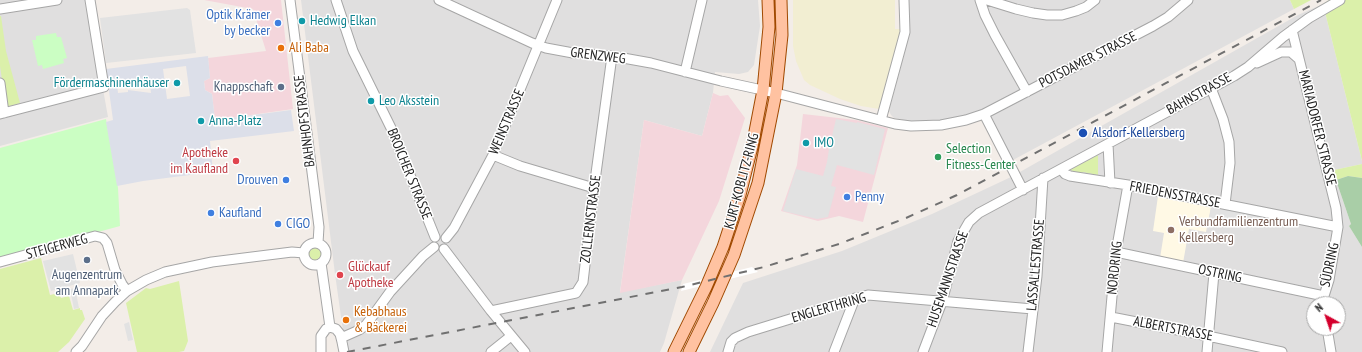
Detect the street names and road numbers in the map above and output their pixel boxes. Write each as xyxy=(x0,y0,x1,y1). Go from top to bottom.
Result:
street label: POTSDAMER STRASSE xyxy=(1036,28,1140,92)
street label: GRENZWEG xyxy=(569,44,627,68)
street label: MARIADORFER STRASSE xyxy=(1294,68,1340,188)
street label: BAHNSTRASSE xyxy=(1164,69,1234,119)
street label: BAHNHOFSTRASSE xyxy=(291,74,319,168)
street label: WEINSTRASSE xyxy=(486,87,528,157)
street label: BROICHER STRASSE xyxy=(383,126,435,222)
street label: KURT-KOBLITZ-RING xyxy=(721,131,763,231)
street label: ZOLLERNSTRASSE xyxy=(577,174,605,264)
street label: FRIEDENSSTRASSE xyxy=(1128,178,1222,212)
street label: LASSALLESTRASSE xyxy=(1024,218,1048,312)
street label: HUSEMANNSTRASSE xyxy=(924,229,972,329)
street label: STEIGERWEG xyxy=(24,231,90,263)
street label: NORDRING xyxy=(1104,240,1126,296)
street label: SÜDRING xyxy=(1317,241,1343,289)
street label: OSTRING xyxy=(1197,261,1243,287)
street label: ENGLERTHRING xyxy=(790,289,868,327)
street label: ALBERTSTRASSE xyxy=(1132,313,1214,345)

